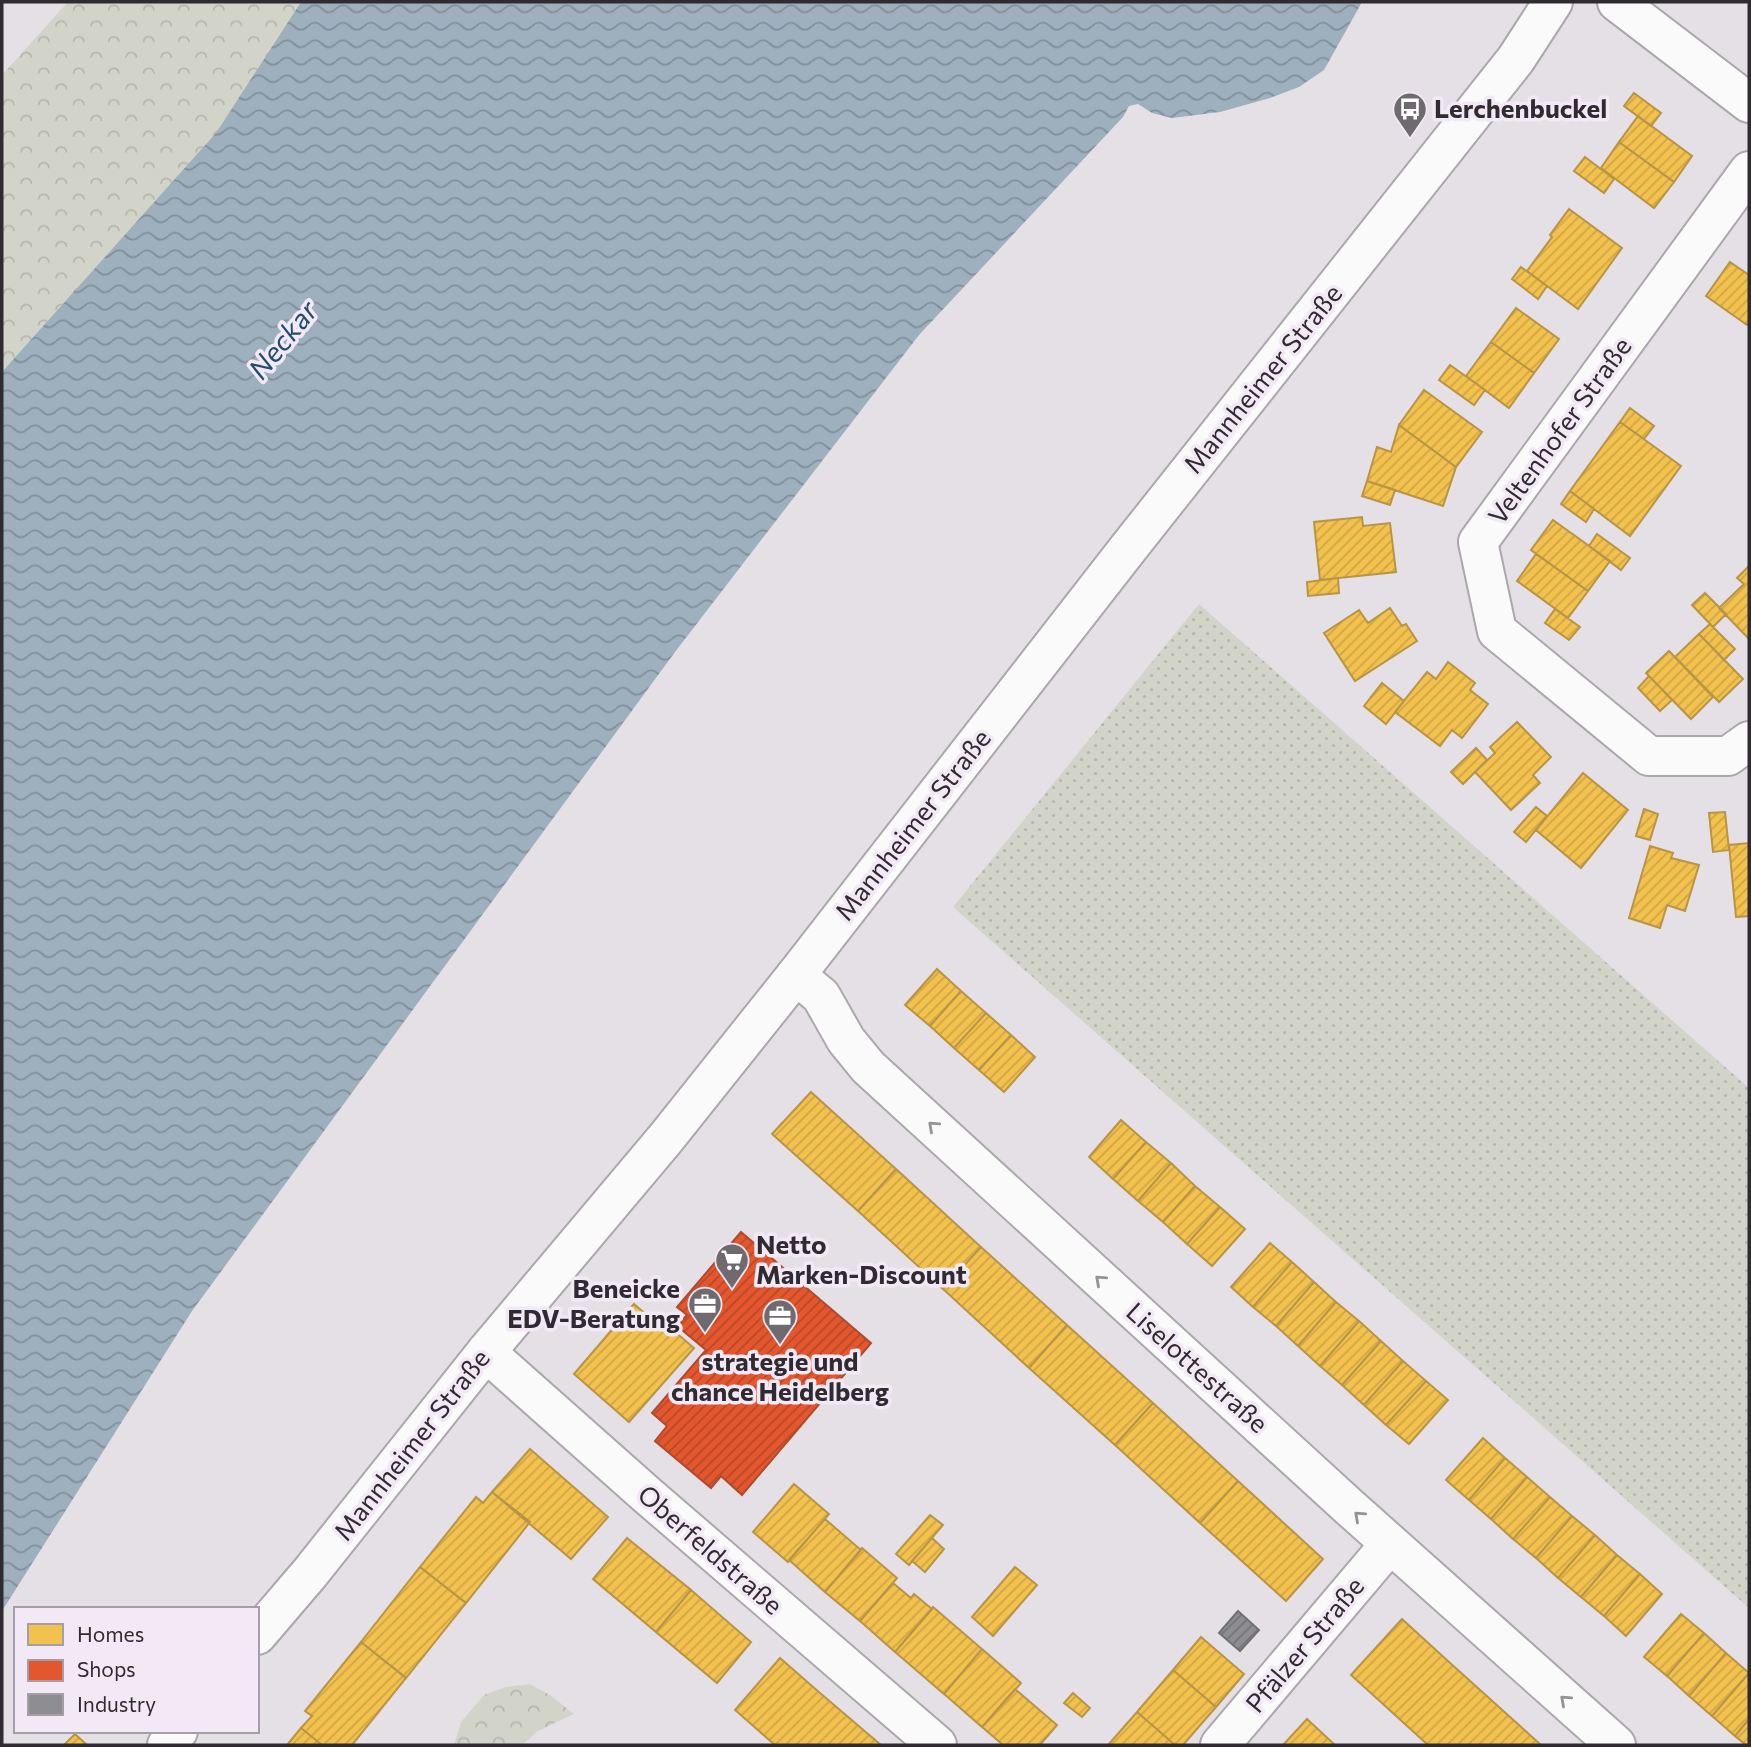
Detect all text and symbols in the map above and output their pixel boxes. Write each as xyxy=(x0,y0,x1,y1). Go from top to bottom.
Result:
bus stop icon: Lerchenbuckel xyxy=(1391,90,1429,139)
place label: Lerchenbuckel xyxy=(1434,92,1607,123)
street label: Mannheimer Straße xyxy=(1176,277,1347,479)
water label: Neckar xyxy=(240,293,324,385)
street label: Veltenhofer Straße xyxy=(1481,331,1637,530)
street label: Mannheimer Straße xyxy=(828,722,996,926)
one-way arrow xyxy=(928,1122,941,1134)
place label: Netto Marken-Discount xyxy=(756,1228,967,1289)
supermarket icon: Netto Marken-Discount xyxy=(713,1241,751,1290)
place label: Beneicke EDV-Beratung xyxy=(507,1272,680,1333)
one-way arrow xyxy=(1095,1275,1108,1288)
office icon: Beneicke EDV-Beratung xyxy=(686,1285,724,1334)
street label: Liselottestraße xyxy=(1121,1295,1275,1438)
office icon: strategie und chance Heidelberg xyxy=(761,1297,799,1346)
street label: Mannheimer Straße xyxy=(327,1342,495,1546)
place label: strategie und chance Heidelberg xyxy=(671,1345,889,1406)
street label: Oberfeldstraße xyxy=(632,1478,790,1620)
one-way arrow xyxy=(1354,1512,1367,1524)
street label: Pfälzer Straße xyxy=(1238,1570,1369,1718)
legend xyxy=(14,1607,259,1733)
text: Homes xyxy=(77,1621,144,1646)
text: Shops xyxy=(77,1656,136,1681)
text: Industry xyxy=(77,1691,156,1716)
one-way arrow xyxy=(1560,1696,1573,1708)

